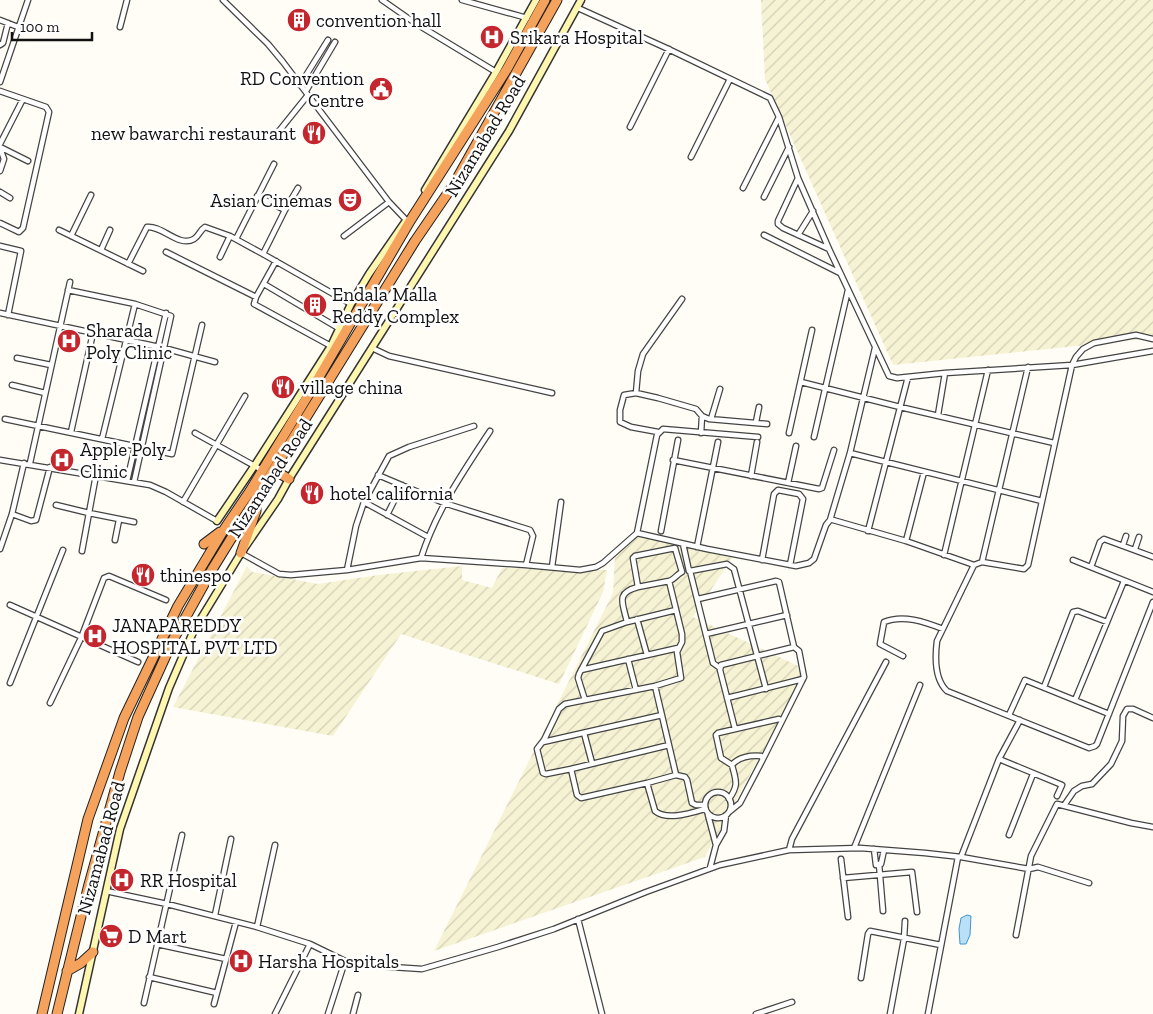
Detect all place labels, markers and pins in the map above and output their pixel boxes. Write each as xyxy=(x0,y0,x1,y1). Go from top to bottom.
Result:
building icon: convention hall xyxy=(286,7,312,33)
place label: convention hall xyxy=(316,9,441,32)
hospital icon: Srikara Hospital xyxy=(479,24,505,50)
place label: Srikara Hospital xyxy=(510,26,643,49)
place label: RD Convention Centre xyxy=(240,67,364,112)
public building icon: RD Convention Centre xyxy=(368,76,394,102)
restaurant icon: new bawarchi restaurant xyxy=(301,120,327,146)
place label: new bawarchi restaurant xyxy=(91,122,296,145)
theatre icon: Asian Cinemas xyxy=(337,187,363,213)
place label: Asian Cinemas xyxy=(210,189,332,212)
place label: Endala Malla Reddy Complex xyxy=(332,283,459,328)
building icon: Endala Malla Reddy Complex xyxy=(302,292,328,318)
place label: Sharada Poly Clinic xyxy=(86,319,172,364)
hospital icon: Sharada Poly Clinic xyxy=(56,328,82,354)
restaurant icon: village china xyxy=(270,374,296,400)
place label: village china xyxy=(300,376,403,399)
place label: Apple Poly Clinic xyxy=(80,438,166,483)
hospital icon: Apple Poly Clinic xyxy=(49,447,75,473)
restaurant icon: hotel california xyxy=(299,480,325,506)
place label: hotel california xyxy=(330,482,453,505)
restaurant icon: thinespo xyxy=(130,562,156,588)
place label: thinespo xyxy=(160,564,232,587)
place label: JANAPAREDDY HOSPITAL PVT LTD xyxy=(112,614,278,659)
hospital icon: JANAPAREDDY HOSPITAL PVT LTD xyxy=(82,623,108,649)
hospital icon: RR Hospital xyxy=(109,867,135,893)
place label: RR Hospital xyxy=(140,869,237,892)
supermarket icon: D Mart xyxy=(98,923,124,949)
place label: D Mart xyxy=(128,925,186,948)
hospital icon: Harsha Hospitals xyxy=(228,948,254,974)
place label: Harsha Hospitals xyxy=(258,950,399,973)

